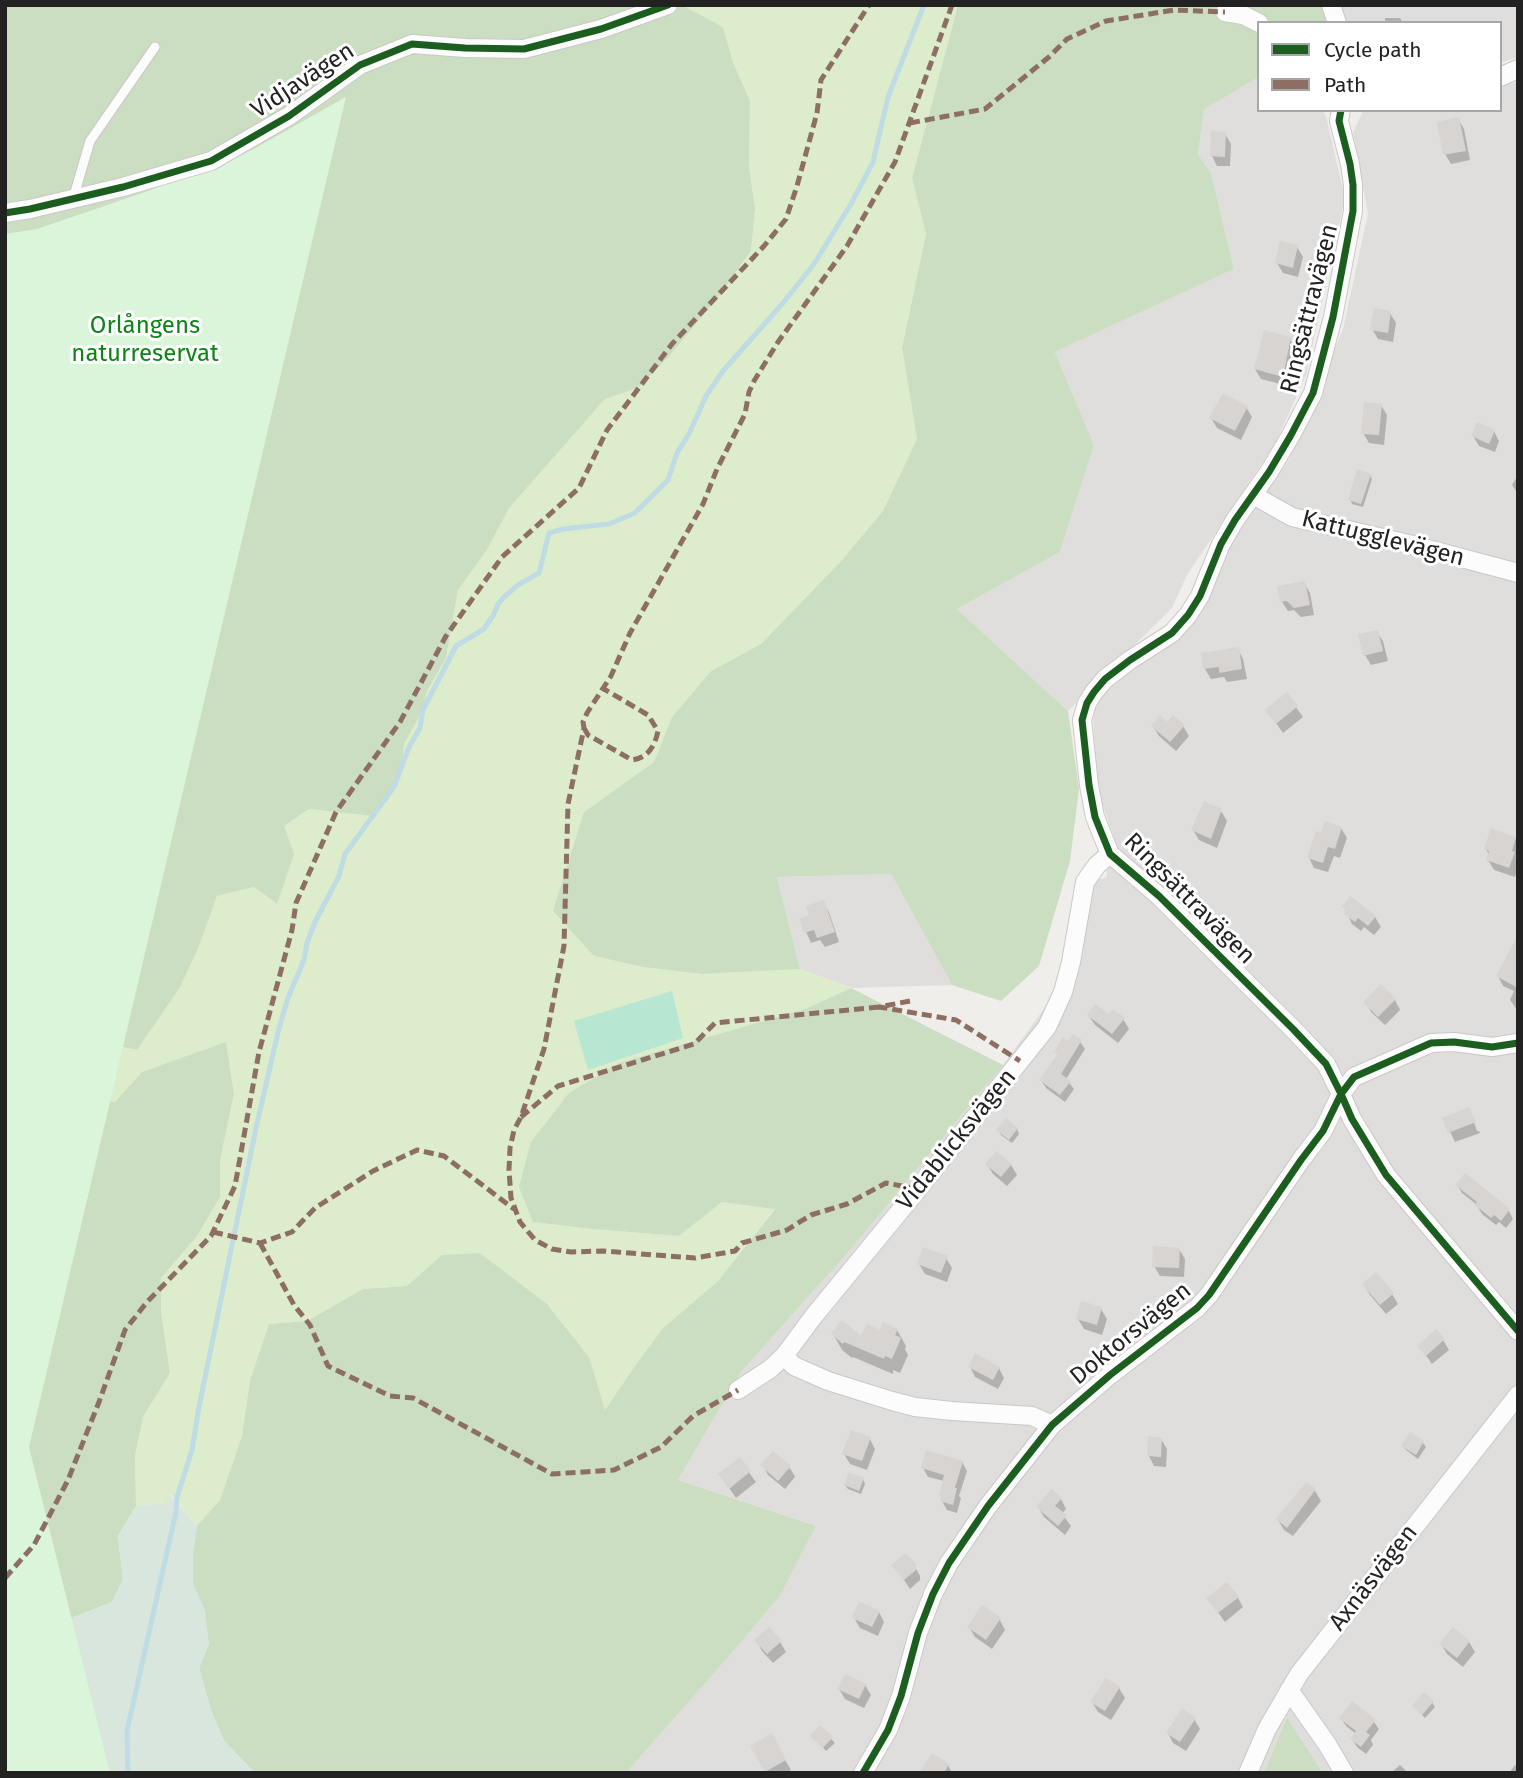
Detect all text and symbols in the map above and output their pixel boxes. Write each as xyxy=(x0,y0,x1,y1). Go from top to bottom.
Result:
legend xyxy=(1257,21,1502,112)
street label: Vidjavägen xyxy=(246,37,360,125)
text: Cycle path xyxy=(1324,37,1422,63)
text: Path xyxy=(1324,72,1366,98)
street label: Ringsättravägen xyxy=(1275,221,1345,397)
park label: Orlångens naturreservat xyxy=(71,312,219,368)
street label: Kattugglevägen xyxy=(1299,505,1467,573)
street label: Ringsättravägen xyxy=(1117,827,1261,971)
street label: Vidablicksvägen xyxy=(891,1064,1023,1216)
street label: Doktorsvägen xyxy=(1065,1276,1197,1392)
street label: Axnäsvägen xyxy=(1324,1519,1424,1637)

